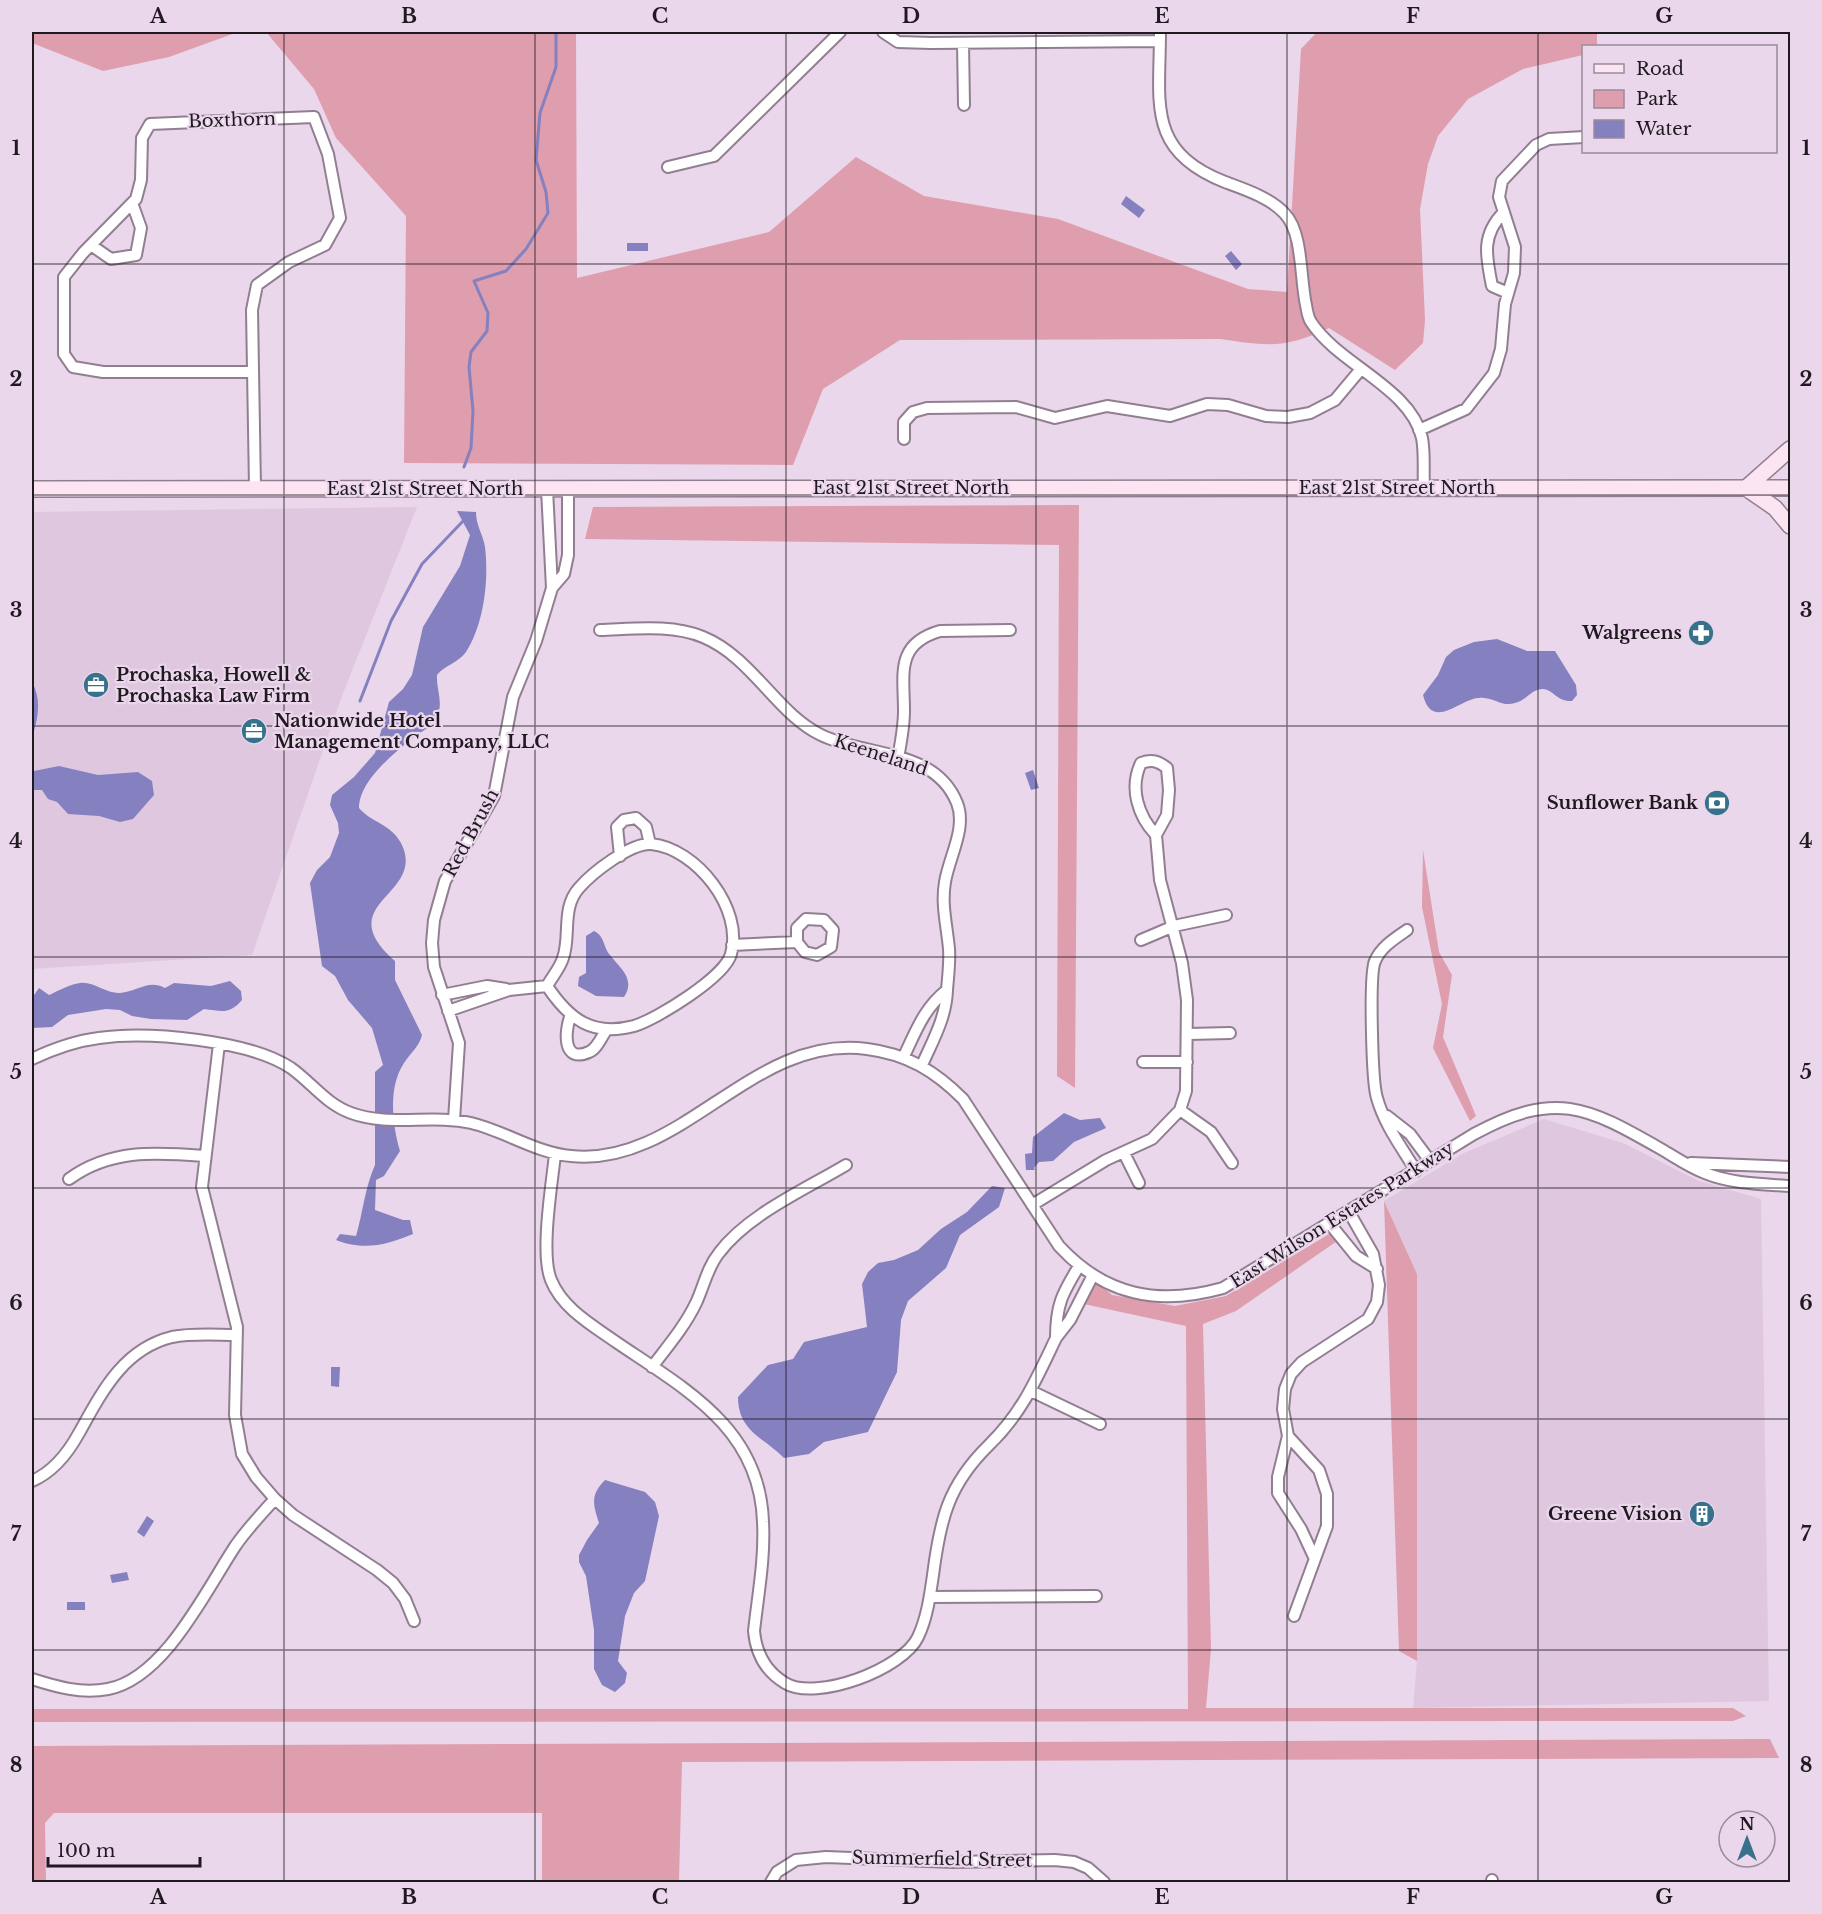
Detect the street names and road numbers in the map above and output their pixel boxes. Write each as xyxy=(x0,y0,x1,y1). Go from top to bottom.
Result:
street label: Boxthorn xyxy=(188,107,276,133)
street label: East 21st Street North xyxy=(813,477,1009,499)
street label: East 21st Street North xyxy=(1299,477,1495,499)
street label: East 21st Street North xyxy=(327,478,523,500)
street label: Keeneland xyxy=(831,729,931,781)
street label: Red Brush xyxy=(439,785,503,881)
street label: East Wilson Estates Parkway xyxy=(1226,1137,1458,1293)
street label: Summerfield Street xyxy=(852,1846,1033,1872)

